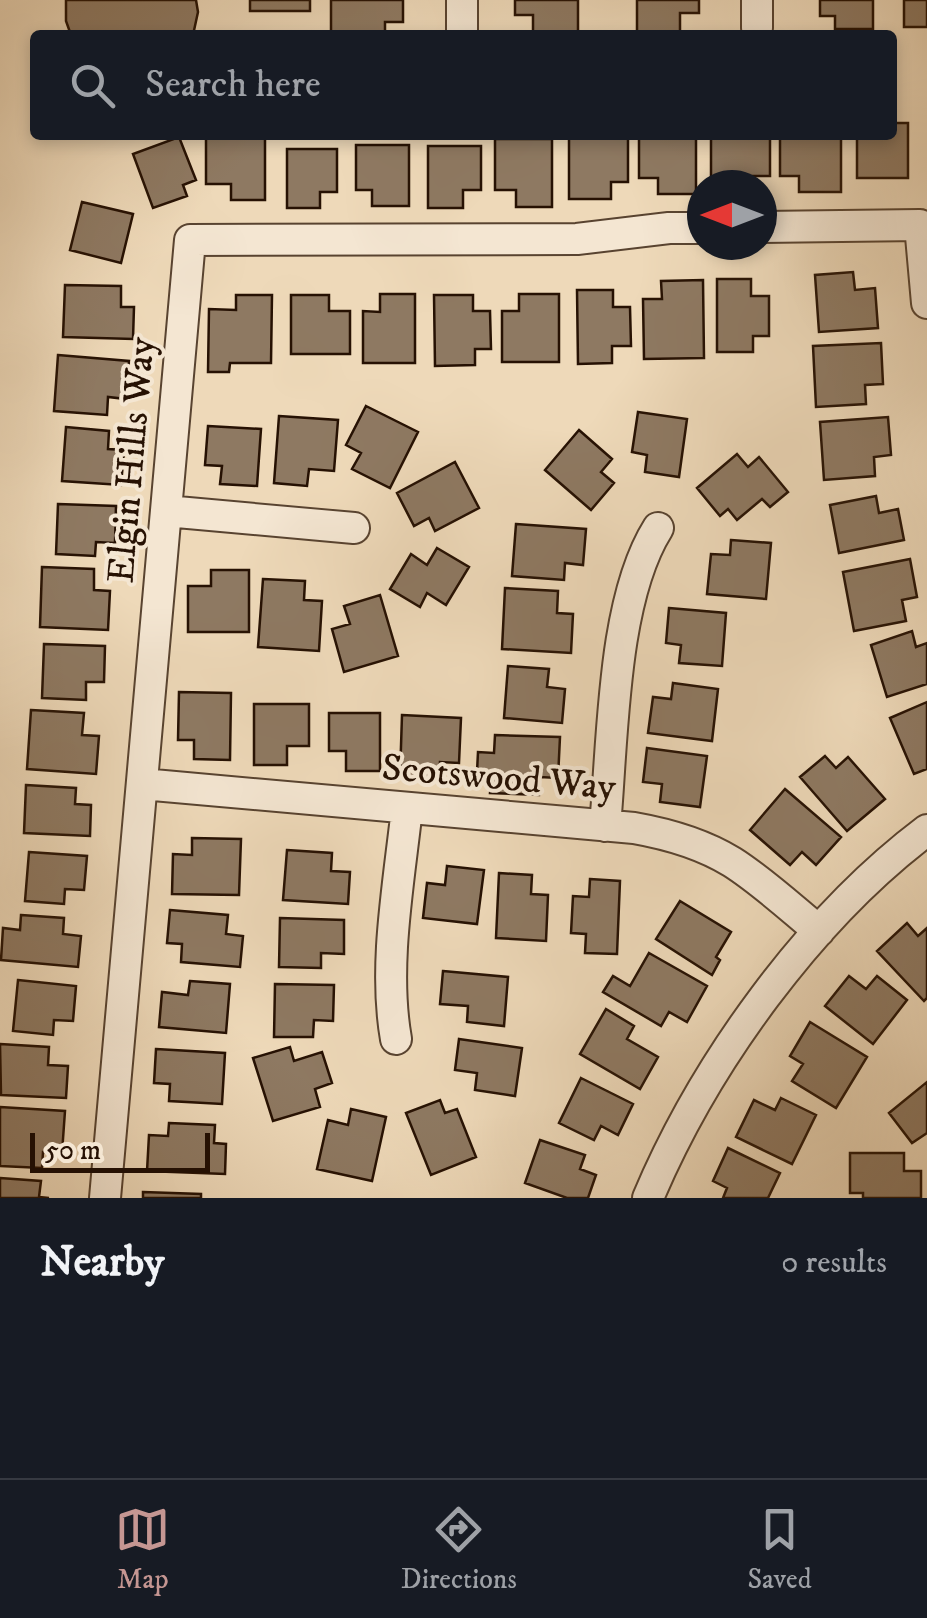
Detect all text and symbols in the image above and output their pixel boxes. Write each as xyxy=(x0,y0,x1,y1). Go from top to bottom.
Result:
search box xyxy=(30,30,897,140)
icon: search xyxy=(65,58,120,113)
text: Search here xyxy=(145,61,321,109)
north arrow xyxy=(687,170,777,260)
street label: Elgin Hills Way xyxy=(97,334,167,585)
street label: Scotswood Way xyxy=(380,744,619,812)
scale bar xyxy=(30,1128,210,1172)
text: 50 m xyxy=(45,1133,101,1168)
text: Nearby xyxy=(40,1237,164,1289)
text: 0 results xyxy=(781,1243,887,1283)
tab: Map xyxy=(115,1502,170,1597)
tab: Directions xyxy=(401,1502,517,1597)
tab: Saved xyxy=(747,1502,812,1597)

